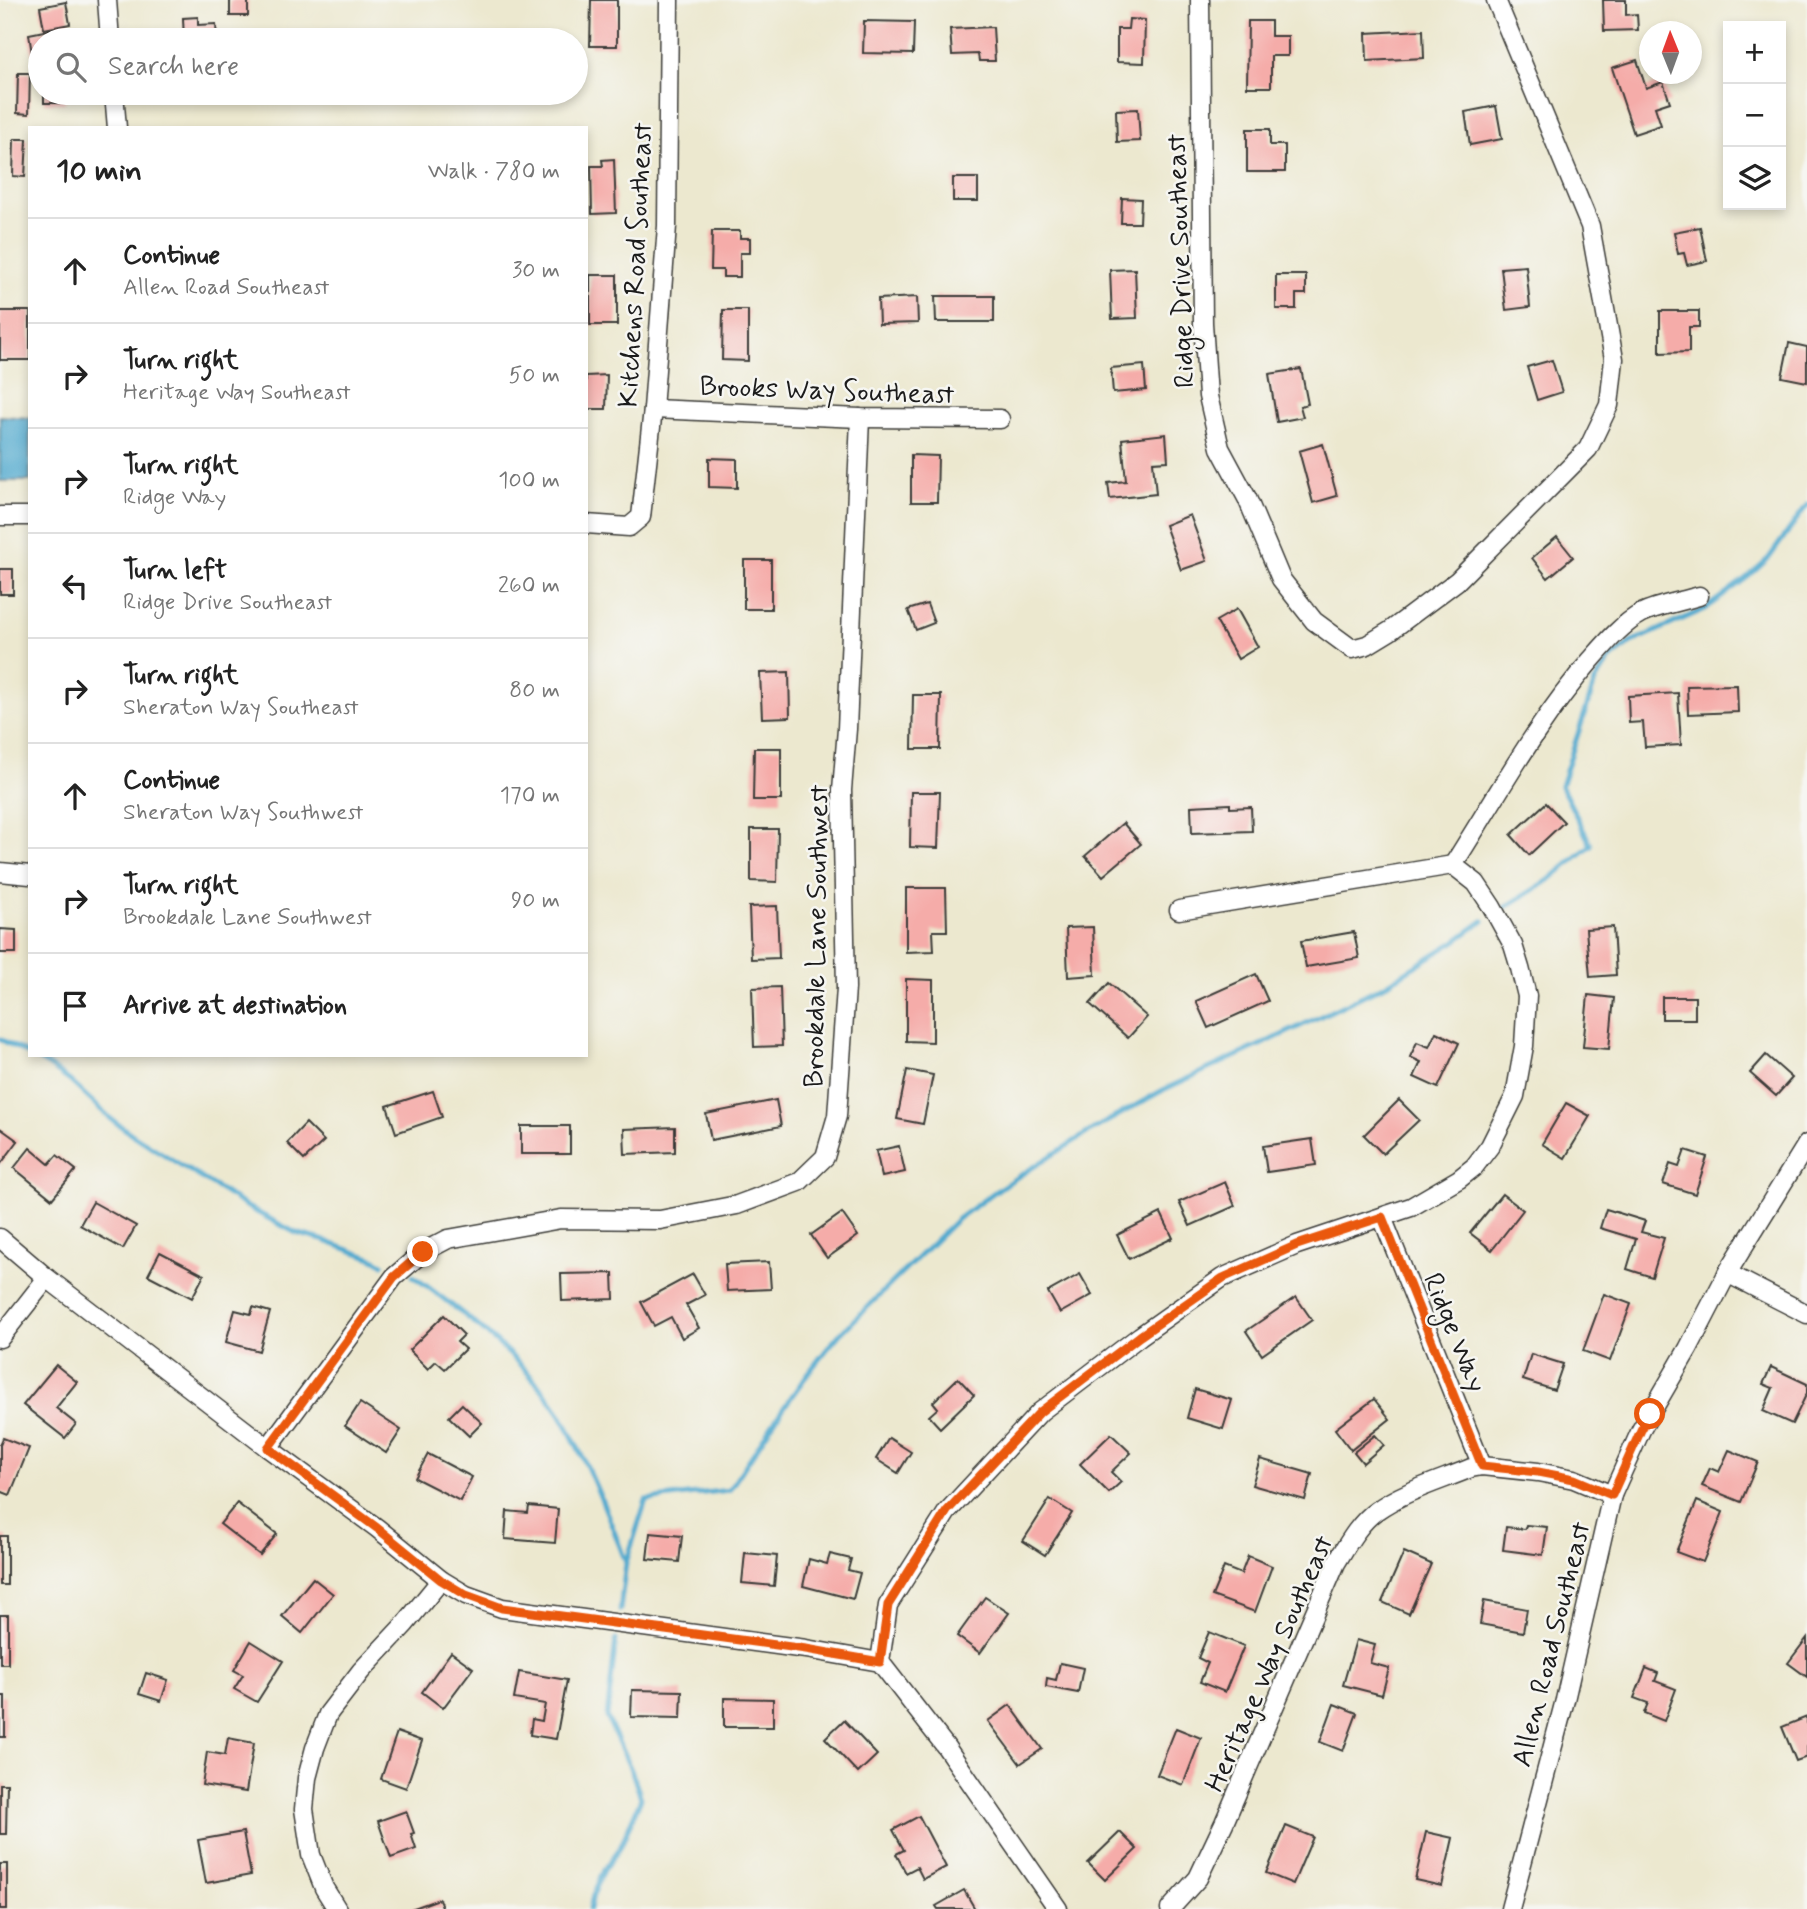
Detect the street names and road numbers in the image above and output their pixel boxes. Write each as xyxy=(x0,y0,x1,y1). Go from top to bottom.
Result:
street label: Kitchens Road Southeast xyxy=(611,121,662,409)
street label: Ridge Drive Southeast xyxy=(1159,132,1206,389)
street label: Brooks Way Southeast xyxy=(699,369,956,414)
street label: Brookdale Lane Southwest xyxy=(796,784,839,1088)
street label: Ridge Way xyxy=(1411,1268,1494,1399)
street label: Allen Road Southeast xyxy=(1504,1518,1601,1771)
street label: Heritage Way Southeast xyxy=(1197,1529,1344,1798)

